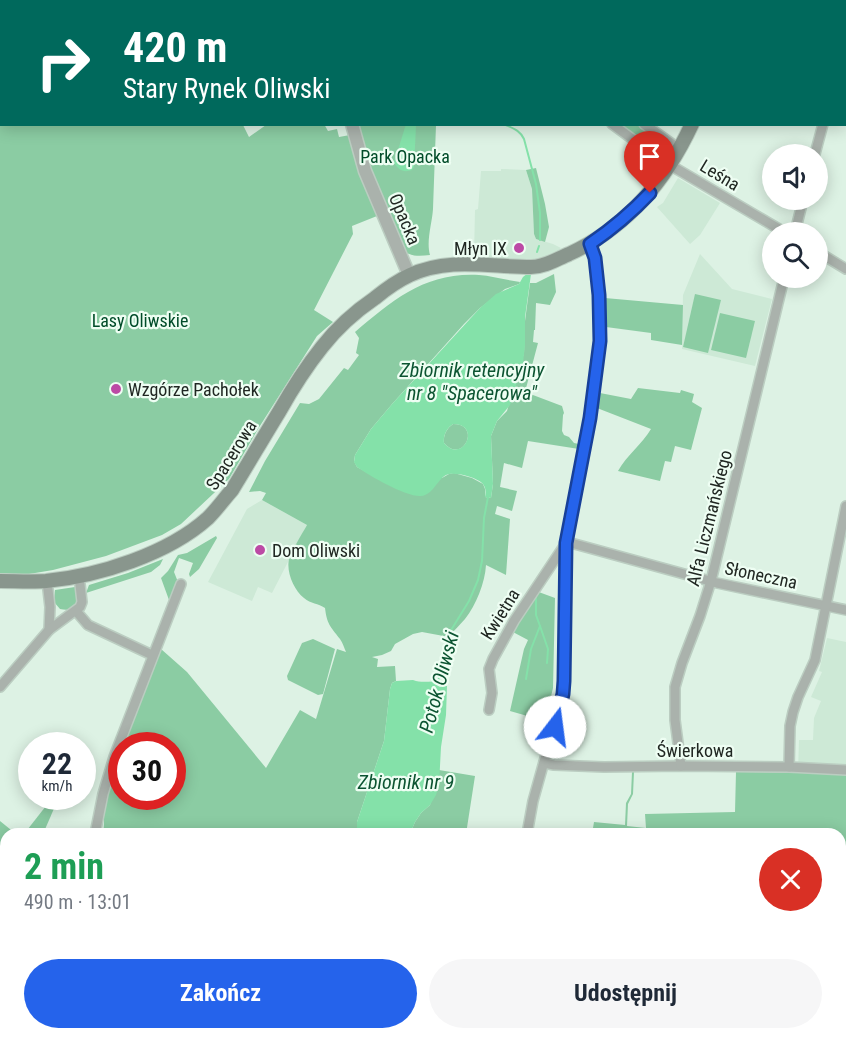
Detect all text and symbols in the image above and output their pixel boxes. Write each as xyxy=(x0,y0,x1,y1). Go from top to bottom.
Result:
text: 420 m xyxy=(123,23,228,72)
icon: right xyxy=(24,24,102,102)
text: Stary Rynek Oliwski xyxy=(123,73,330,105)
pin xyxy=(624,131,675,193)
icon: arrive xyxy=(633,140,666,173)
map controls xyxy=(762,144,828,288)
button: sound xyxy=(762,144,828,210)
park label: Park Opacka xyxy=(360,146,450,167)
street label: Leśna xyxy=(696,155,744,195)
street label: Opacka xyxy=(385,190,425,248)
button: search xyxy=(762,222,828,288)
place label: Młyn IX xyxy=(454,238,507,259)
marker: Młyn IX xyxy=(512,241,526,255)
park label: Lasy Oliwskie xyxy=(92,310,188,331)
water label: Zbiornik retencyjny nr 8 "Spacerowa" xyxy=(399,358,545,405)
place label: Wzgórze Pachołek xyxy=(128,379,259,400)
marker: Wzgórze Pachołek xyxy=(109,382,123,396)
street label: Spacerowa xyxy=(201,416,261,494)
street label: Alfa Liczmańskiego xyxy=(682,448,736,588)
place label: Dom Oliwski xyxy=(272,540,360,561)
marker: Dom Oliwski xyxy=(253,543,267,557)
street label: Słoneczna xyxy=(723,557,799,593)
street label: Kwietna xyxy=(476,585,524,643)
water label: Potok Oliwski xyxy=(414,628,464,735)
position arrow xyxy=(523,695,587,759)
speed limit sign: 30 xyxy=(108,732,186,810)
street label: Świerkowa xyxy=(657,740,733,761)
text: 22 xyxy=(42,746,72,781)
water label: Zbiornik nr 9 xyxy=(357,770,454,794)
text: km/h xyxy=(42,777,72,795)
text: 2 min xyxy=(24,846,104,888)
button: close xyxy=(759,848,822,911)
text: 490 m · 13:01 xyxy=(24,890,131,914)
button: Zakończ xyxy=(24,959,417,1028)
button: Udostępnij xyxy=(429,959,822,1028)

